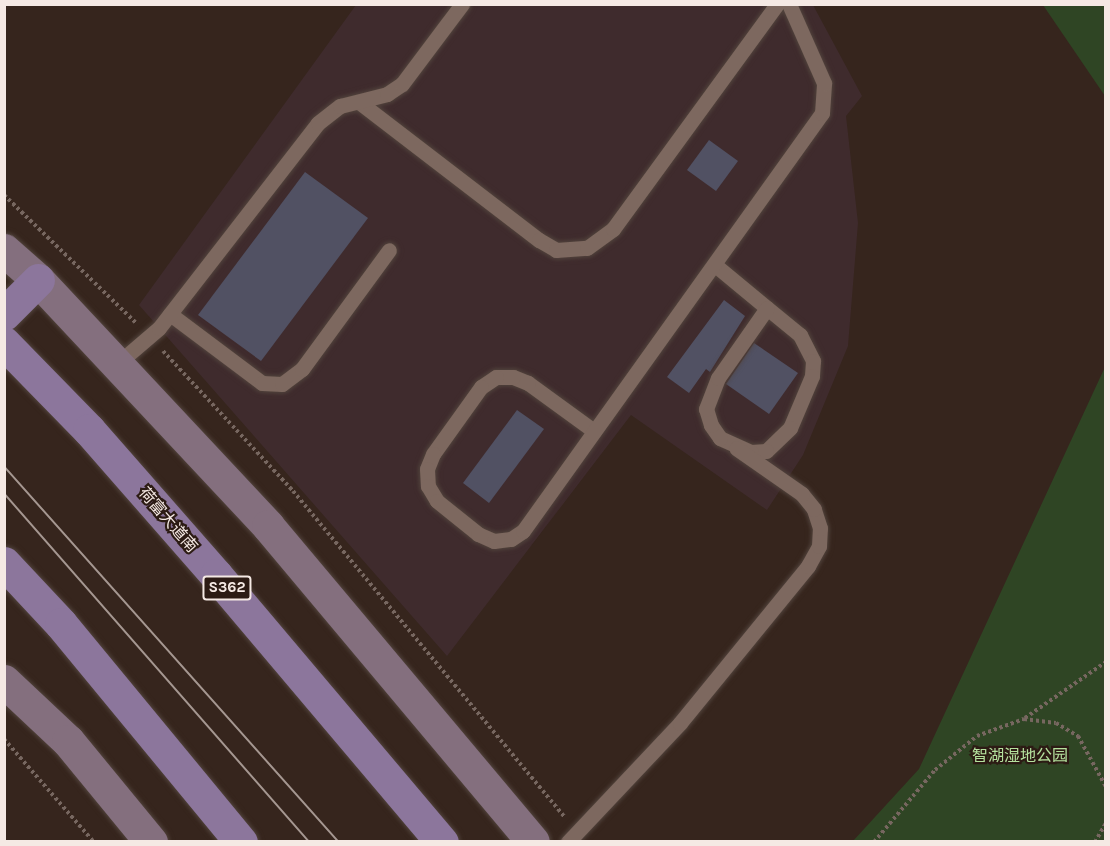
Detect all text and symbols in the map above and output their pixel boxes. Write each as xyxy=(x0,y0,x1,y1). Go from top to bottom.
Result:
street label: 荷富大道南 xyxy=(135,484,201,556)
road number: S362 xyxy=(202,576,252,600)
park label: 智湖湿地公园 xyxy=(972,746,1068,766)

